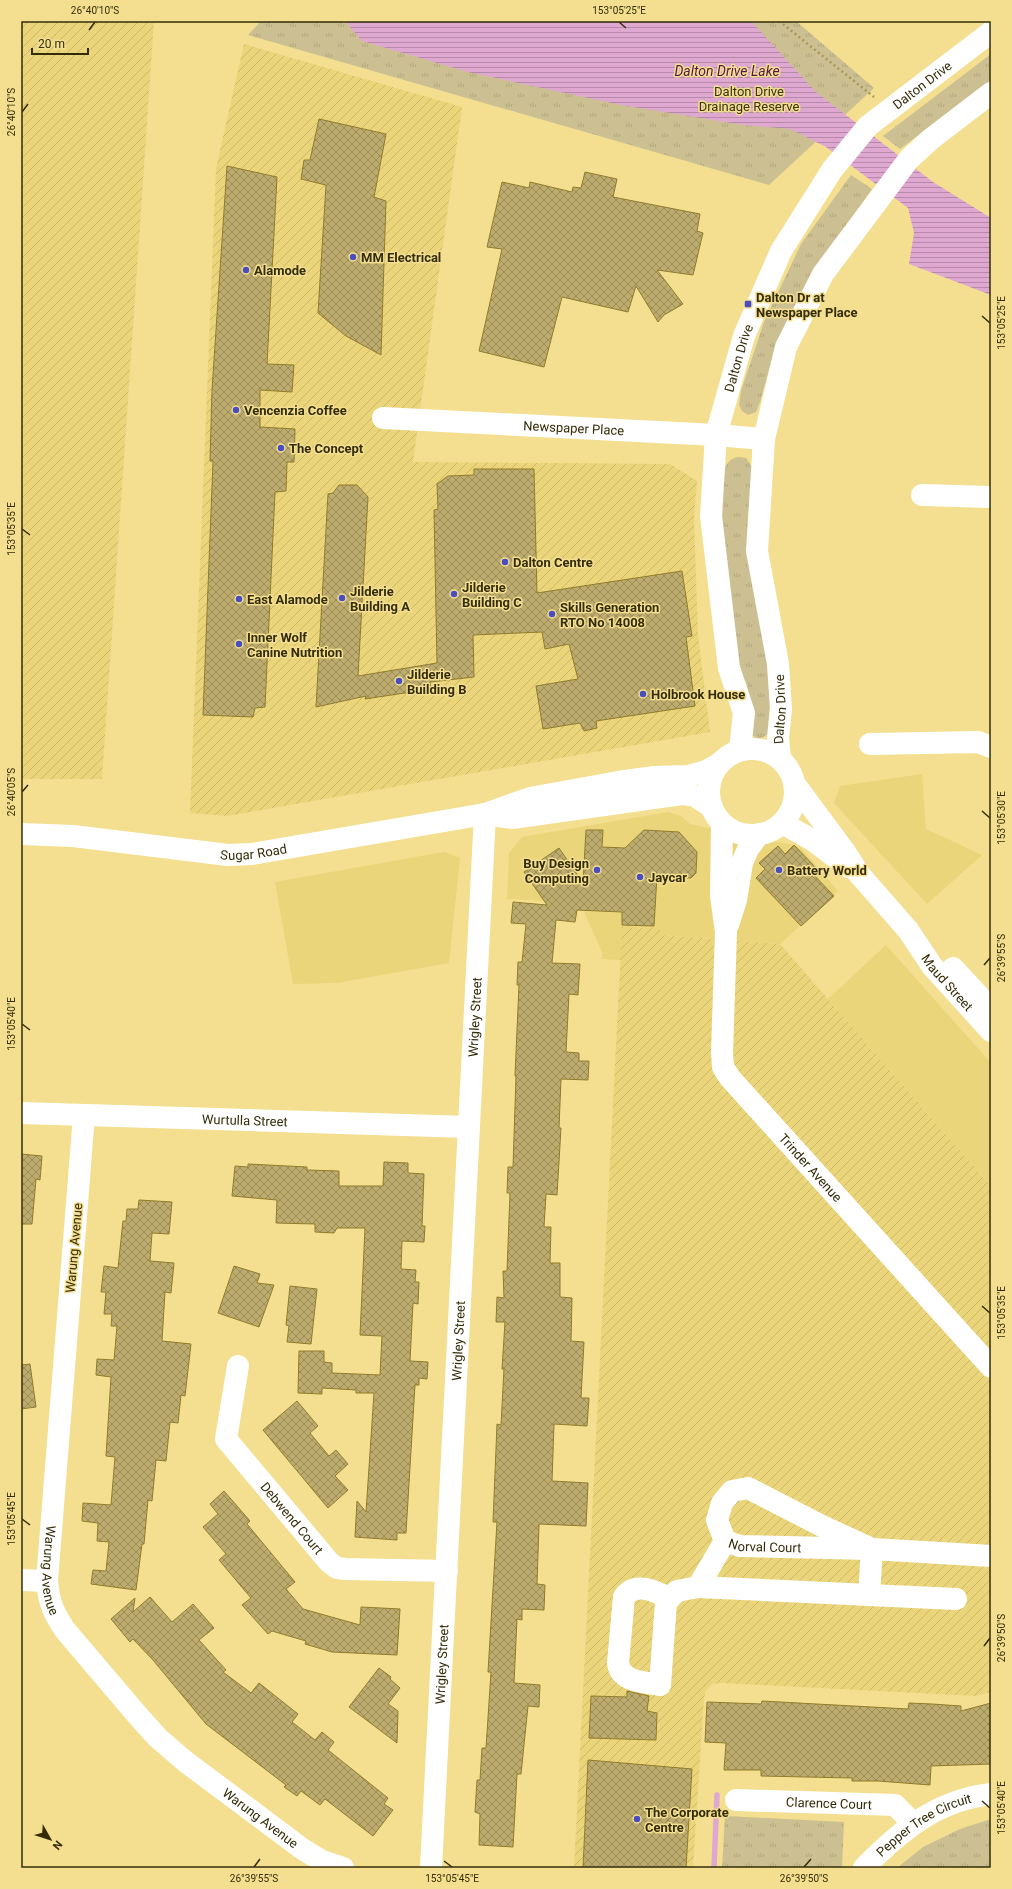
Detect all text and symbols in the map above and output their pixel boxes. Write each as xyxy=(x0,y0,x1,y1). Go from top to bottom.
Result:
text: 26°40'10"S xyxy=(71,5,119,16)
text: 153°05'25"E xyxy=(592,5,646,16)
scale bar xyxy=(32,30,88,56)
text: 20 m xyxy=(38,37,65,51)
street label: Dalton Drive xyxy=(890,57,954,112)
water label: Dalton Drive Lake xyxy=(674,63,780,79)
park label: Dalton Drive Drainage Reserve xyxy=(699,84,799,114)
text: 26°40'10"S xyxy=(6,88,17,136)
place label: MM Electrical xyxy=(361,250,441,265)
marker: MM Electrical xyxy=(348,252,358,262)
place label: Alamode xyxy=(254,263,306,278)
marker: Alamode xyxy=(241,265,251,275)
place label: Dalton Dr at Newspaper Place xyxy=(756,290,858,320)
text: 153°05'25"E xyxy=(996,296,1007,350)
marker: Dalton Dr at Newspaper Place xyxy=(743,299,753,309)
street label: Dalton Drive xyxy=(721,322,756,394)
place label: Vencenzia Coffee xyxy=(244,403,347,418)
marker: Vencenzia Coffee xyxy=(231,405,241,415)
street label: Newspaper Place xyxy=(523,418,625,438)
place label: The Concept xyxy=(289,441,364,456)
marker: The Concept xyxy=(276,443,286,453)
text: 153°05'35"E xyxy=(6,502,17,556)
place label: Dalton Centre xyxy=(513,555,593,570)
marker: Dalton Centre xyxy=(500,557,510,567)
place label: Jilderie Building C xyxy=(462,580,522,610)
place label: Jilderie Building A xyxy=(350,584,410,614)
marker: Jilderie Building C xyxy=(449,589,459,599)
place label: East Alamode xyxy=(247,592,328,607)
marker: Jilderie Building A xyxy=(337,593,347,603)
marker: East Alamode xyxy=(234,594,244,604)
place label: Skills Generation RTO No 14008 xyxy=(560,600,659,630)
marker: Skills Generation RTO No 14008 xyxy=(547,609,557,619)
place label: Inner Wolf Canine Nutrition xyxy=(247,630,342,660)
marker: Inner Wolf Canine Nutrition xyxy=(234,639,244,649)
place label: Jilderie Building B xyxy=(407,667,466,697)
street label: Dalton Drive xyxy=(770,674,789,745)
marker: Jilderie Building B xyxy=(394,676,404,686)
place label: Holbrook House xyxy=(651,687,745,702)
marker: Holbrook House xyxy=(638,689,648,699)
text: 26°40'05"S xyxy=(6,768,17,816)
text: 153°05'30"E xyxy=(996,791,1007,845)
street label: Sugar Road xyxy=(220,841,288,862)
place label: Buy Design Computing xyxy=(523,856,589,886)
place label: Battery World xyxy=(787,863,867,878)
marker: Buy Design Computing xyxy=(592,865,602,875)
marker: Battery World xyxy=(774,865,784,875)
place label: Jaycar xyxy=(648,870,687,885)
marker: Jaycar xyxy=(635,872,645,882)
text: 26°39'55"S xyxy=(996,934,1007,982)
street label: Maud Street xyxy=(919,951,976,1014)
street label: Wrigley Street xyxy=(465,977,484,1057)
text: 153°05'40"E xyxy=(6,997,17,1051)
street label: Wurtulla Street xyxy=(202,1111,288,1129)
street label: Trinder Avenue xyxy=(776,1130,845,1205)
street label: Warung Avenue xyxy=(63,1202,85,1294)
text: 153°05'35"E xyxy=(996,1286,1007,1340)
street label: Wrigley Street xyxy=(448,1300,468,1381)
street label: Debwend Court xyxy=(258,1479,327,1557)
text: 153°05'45"E xyxy=(6,1492,17,1546)
street label: Warung Avenue xyxy=(39,1525,62,1617)
street label: Norval Court xyxy=(727,1535,802,1555)
text: 26°39'50"S xyxy=(996,1614,1007,1662)
street label: Wrigley Street xyxy=(432,1624,451,1705)
text: 153°05'40"E xyxy=(996,1781,1007,1835)
street label: Warung Avenue xyxy=(220,1785,301,1851)
street label: Pepper Tree Circuit xyxy=(873,1790,973,1859)
street label: Clarence Court xyxy=(786,1794,872,1812)
place label: The Corporate Centre xyxy=(645,1805,729,1835)
marker: The Corporate Centre xyxy=(632,1814,642,1824)
north arrow xyxy=(30,1819,70,1859)
text: N xyxy=(50,1838,65,1852)
text: 26°39'55"S xyxy=(230,1873,278,1884)
text: 153°05'45"E xyxy=(425,1873,479,1884)
text: 26°39'50"S xyxy=(780,1873,828,1884)

